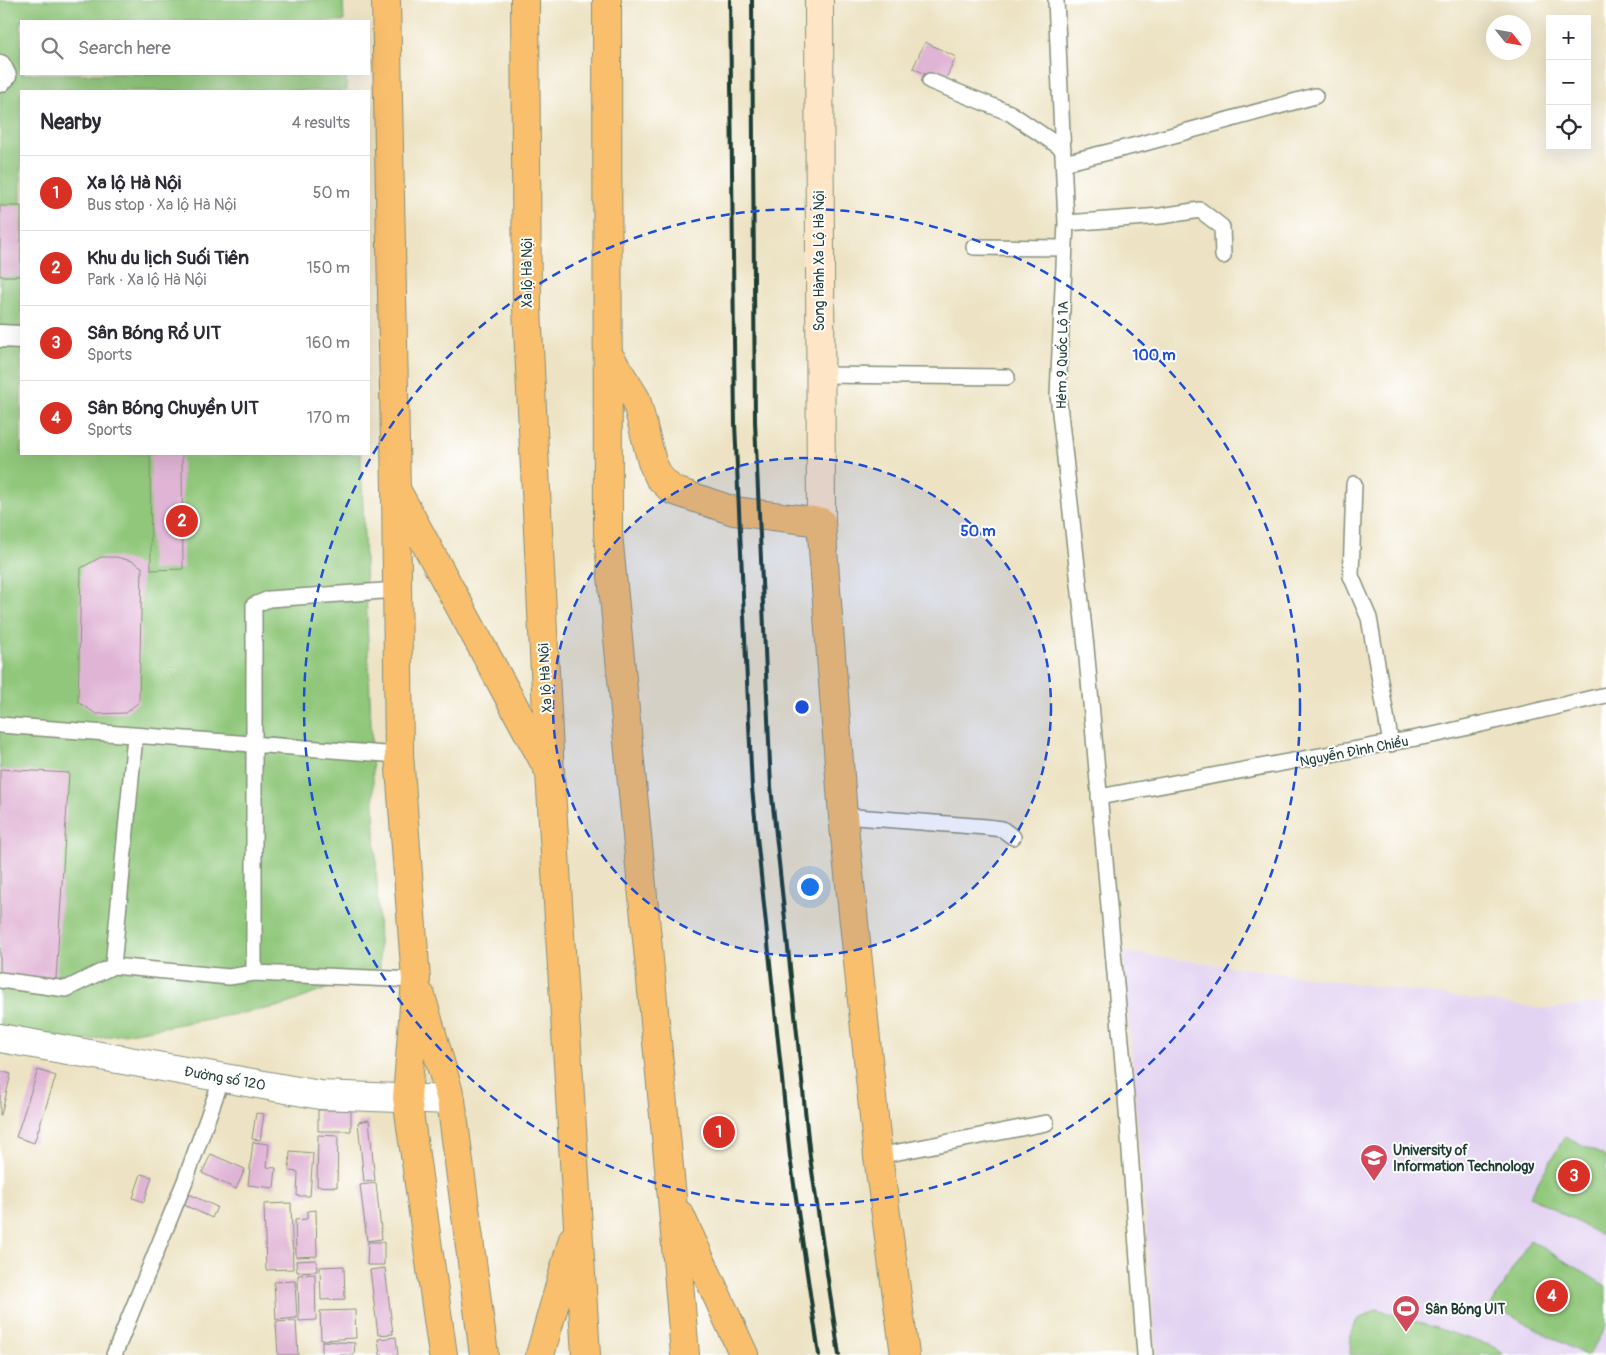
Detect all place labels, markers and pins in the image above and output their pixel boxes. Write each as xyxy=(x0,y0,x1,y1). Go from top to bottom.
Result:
pin: 2 xyxy=(166,502,198,540)
centre of rings xyxy=(793,698,811,716)
pin: 1 xyxy=(703,1113,735,1151)
place label: University of Information Technology xyxy=(1393,1142,1534,1175)
school or university icon: University of Information Technology xyxy=(1359,1143,1389,1182)
pin: 3 xyxy=(1558,1157,1590,1195)
pin: 4 xyxy=(1536,1277,1568,1315)
sports icon: Sân Bóng UIT xyxy=(1391,1294,1421,1333)
place label: Sân Bóng UIT xyxy=(1425,1301,1505,1318)

